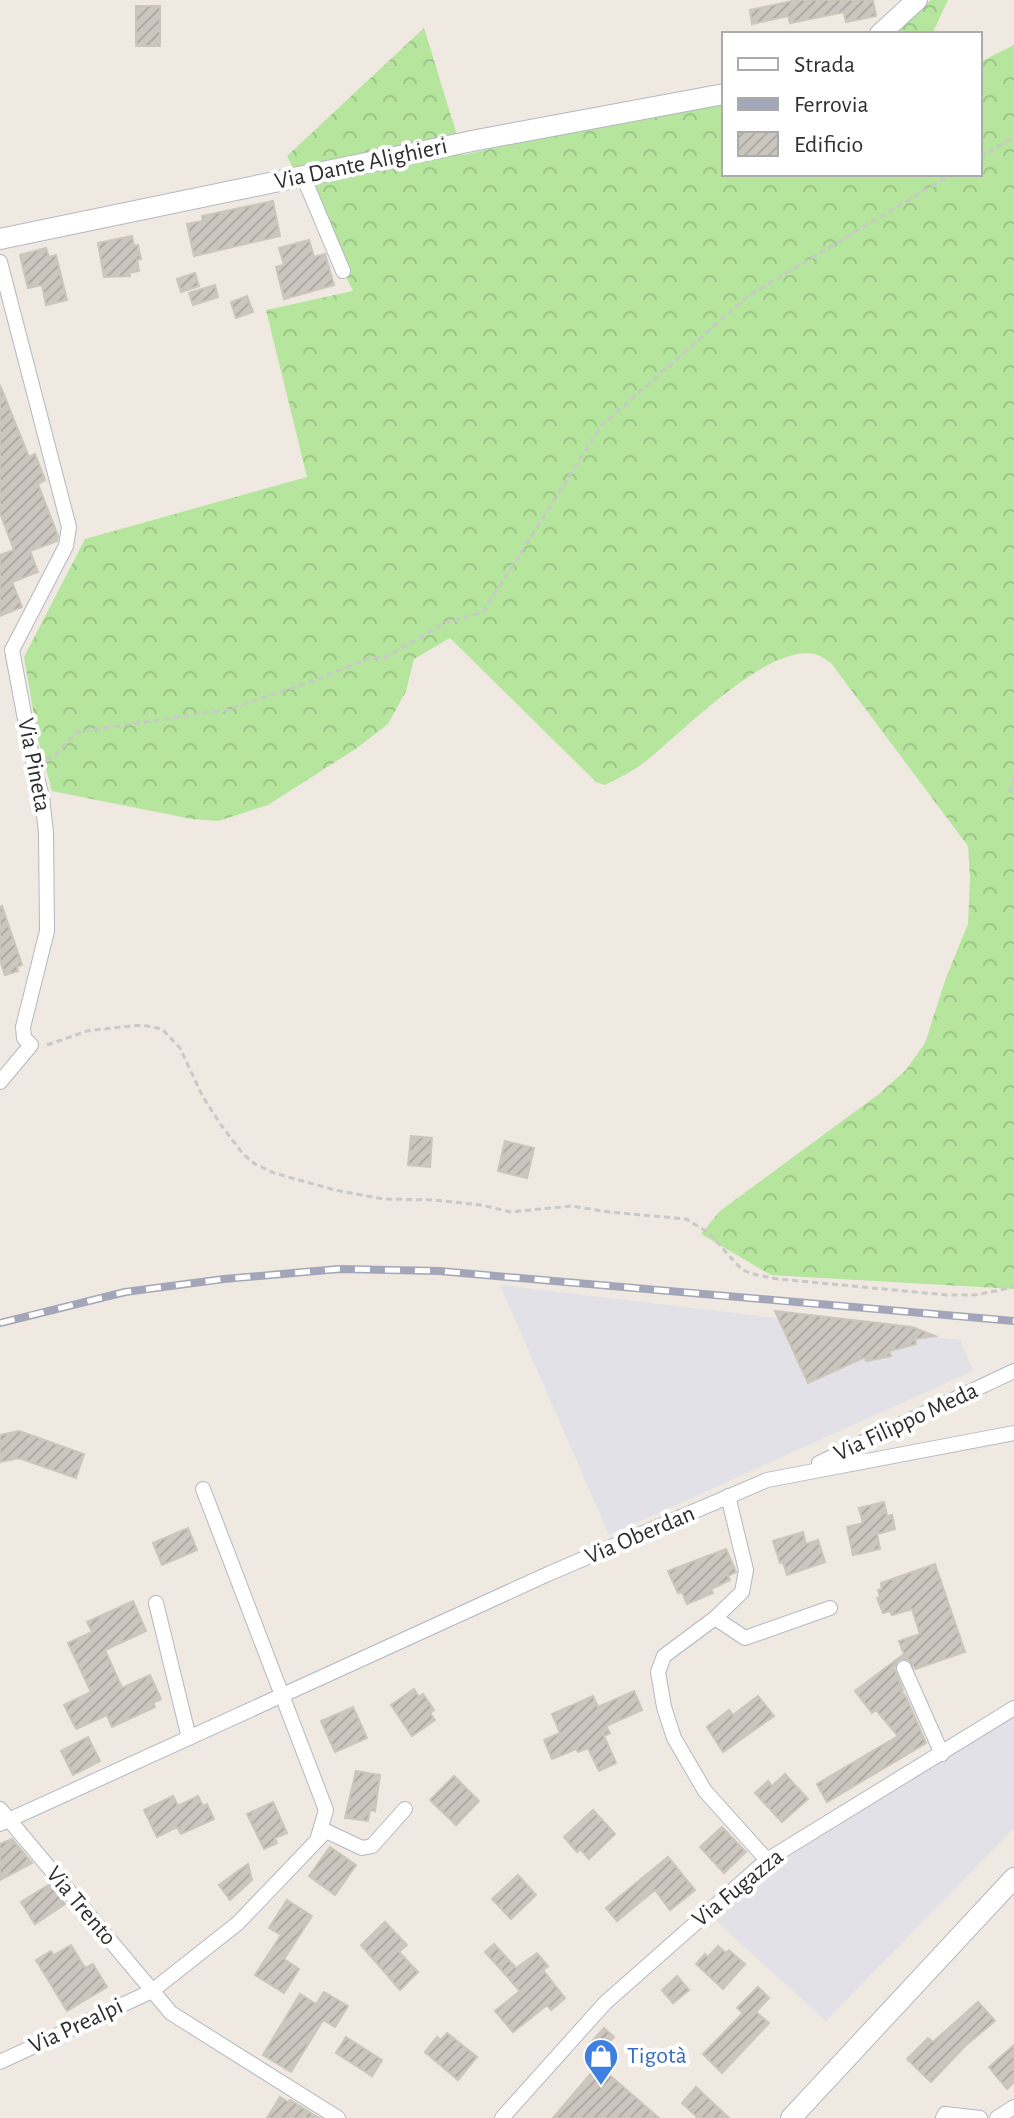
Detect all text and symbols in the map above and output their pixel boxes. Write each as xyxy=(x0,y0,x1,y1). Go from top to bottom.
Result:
legend xyxy=(722,32,982,176)
text: Strada xyxy=(794,53,855,77)
text: Ferrovia xyxy=(794,93,869,117)
text: Edificio xyxy=(794,133,863,157)
street label: Via Dante Alighieri xyxy=(273,134,449,194)
street label: Via Pineta xyxy=(13,716,55,814)
street label: Via Filippo Meda xyxy=(830,1378,982,1466)
street label: Via Oberdan xyxy=(582,1501,698,1569)
street label: Via Fugazza xyxy=(688,1844,788,1932)
street label: Via Trento xyxy=(41,1862,121,1950)
street label: Via Prealpi xyxy=(25,1994,127,2058)
shop icon: Tigotà xyxy=(582,2037,620,2087)
place label: Tigotà xyxy=(627,2044,687,2068)

